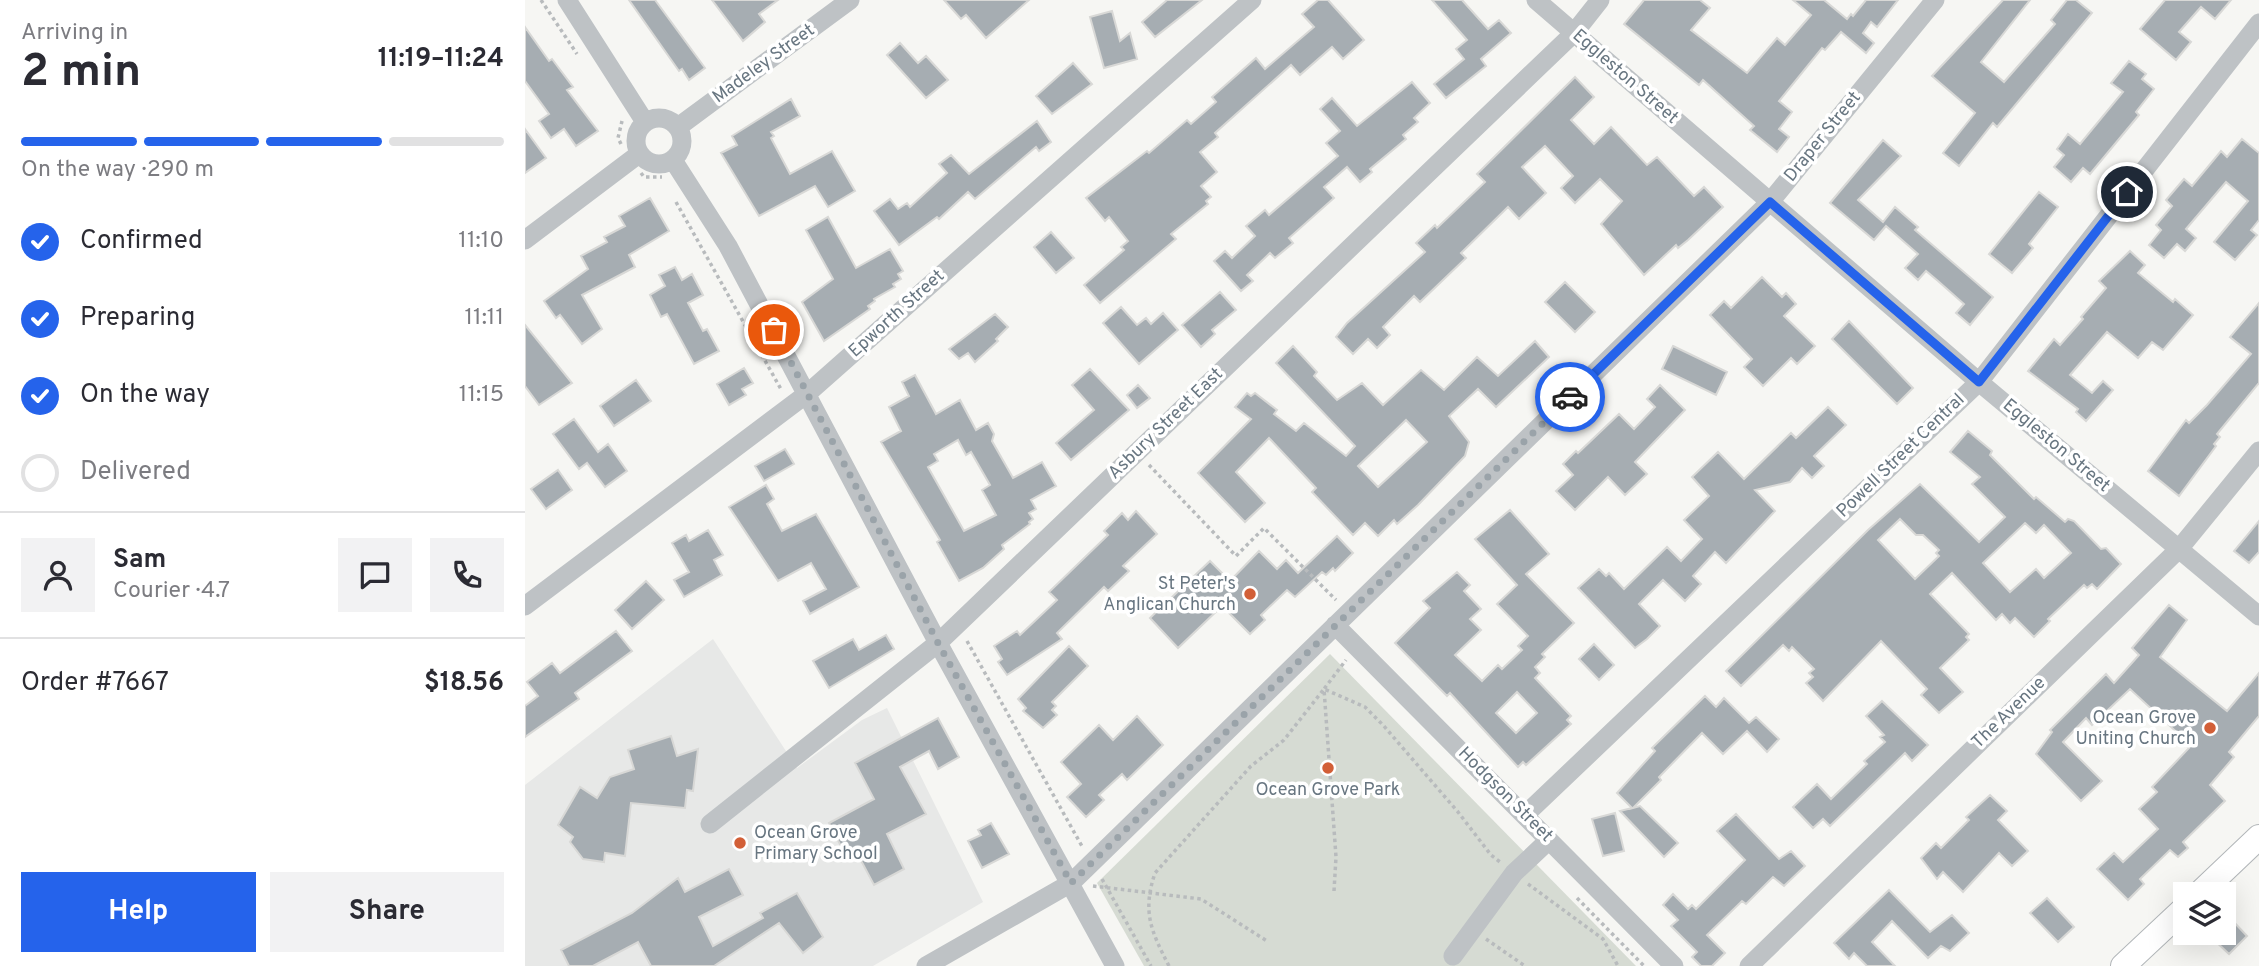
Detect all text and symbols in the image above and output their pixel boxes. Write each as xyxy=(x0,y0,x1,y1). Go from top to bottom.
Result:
text: Arriving in xyxy=(21,19,128,48)
street label: Madeley Street xyxy=(708,19,820,109)
street label: Eggleston Street xyxy=(1567,25,1683,129)
text: 11:19–11:24 xyxy=(378,43,504,76)
text: 2 min xyxy=(21,44,141,103)
street label: Draper Street xyxy=(1780,87,1866,187)
text: On the way · 290 m xyxy=(21,156,214,185)
pin xyxy=(2097,162,2157,222)
icon: home xyxy=(2108,173,2146,211)
icon: check xyxy=(21,223,59,261)
text: Confirmed xyxy=(80,225,203,258)
text: 11:10 xyxy=(458,227,504,256)
street label: Epworth Street xyxy=(844,265,950,363)
icon: check xyxy=(21,300,59,338)
pin xyxy=(744,300,804,360)
text: Preparing xyxy=(80,302,195,335)
text: 11:11 xyxy=(465,304,504,333)
icon: bag xyxy=(755,311,793,349)
courier xyxy=(1535,362,1605,432)
street label: Asbury Street East xyxy=(1104,363,1228,485)
icon: check xyxy=(21,377,59,415)
icon: car xyxy=(1551,378,1589,416)
text: On the way xyxy=(80,379,210,412)
text: 11:15 xyxy=(459,381,504,410)
street label: Powell Street Central xyxy=(1832,389,1970,523)
street label: Eggleston Street xyxy=(1998,394,2114,498)
text: Delivered xyxy=(80,456,191,489)
button: person xyxy=(21,538,95,612)
button: chat xyxy=(338,538,412,612)
button: phone xyxy=(430,538,504,612)
text: Sam xyxy=(113,544,166,577)
place label: St Peter's Anglican Church xyxy=(1103,573,1236,617)
text: Courier · 4.7 xyxy=(113,577,230,606)
marker: St Peter's Anglican Church xyxy=(1242,586,1258,602)
text: Order #7667 xyxy=(21,667,169,700)
text: $18.56 xyxy=(424,667,504,700)
street label: The Avenue xyxy=(1967,672,2051,754)
place label: Ocean Grove Uniting Church xyxy=(2075,707,2196,751)
marker: Ocean Grove Uniting Church xyxy=(2202,720,2218,736)
street label: Hodgson Street xyxy=(1453,743,1557,847)
marker: Ocean Grove Park xyxy=(1320,760,1336,776)
place label: Ocean Grove Park xyxy=(1256,779,1400,802)
place label: Ocean Grove Primary School xyxy=(754,822,878,866)
marker: Ocean Grove Primary School xyxy=(732,835,748,851)
button: Help xyxy=(21,872,256,952)
button: Share xyxy=(270,872,504,952)
map controls xyxy=(2173,882,2236,945)
button: layers xyxy=(2173,882,2236,945)

